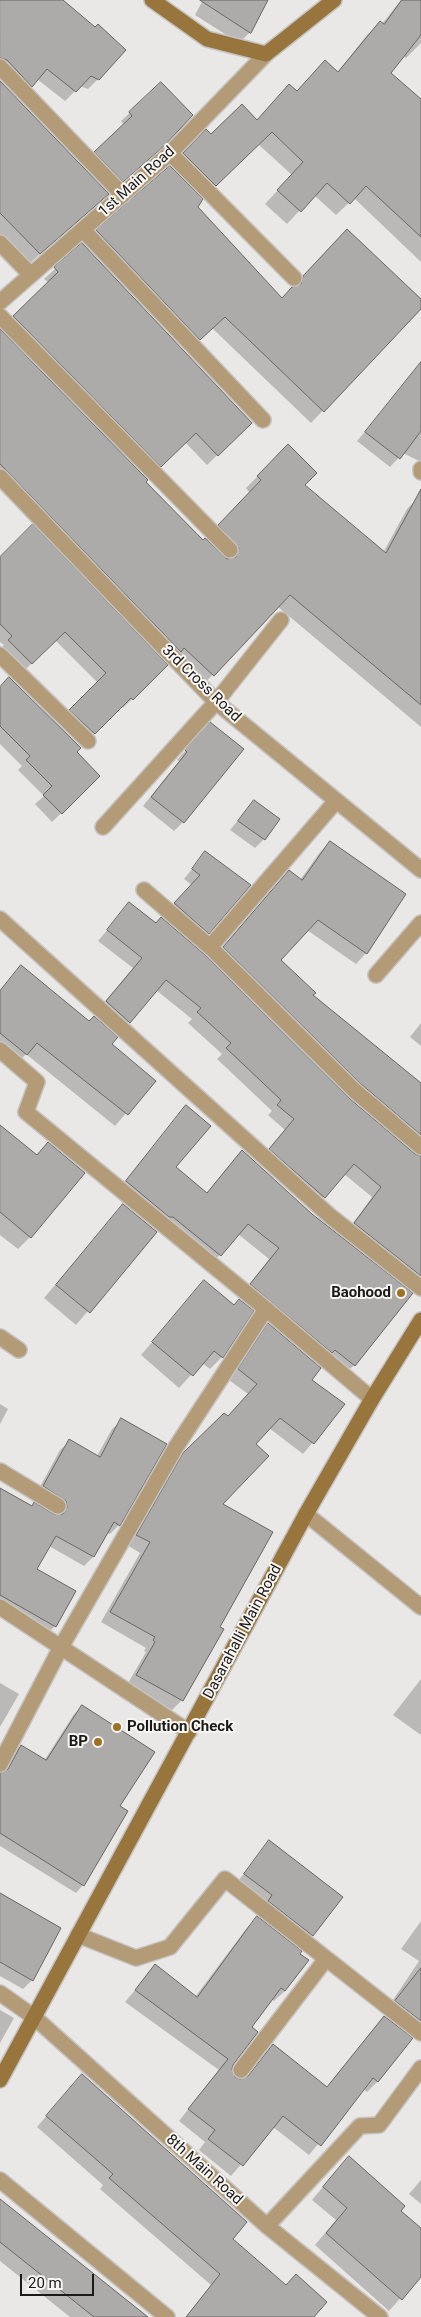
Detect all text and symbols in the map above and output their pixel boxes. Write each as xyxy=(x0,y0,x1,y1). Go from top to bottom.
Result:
street label: 1st Main Road xyxy=(95,143,179,221)
street label: 3rd Cross Road xyxy=(158,642,244,726)
place label: Baohood xyxy=(331,1284,391,1302)
marker: Baohood xyxy=(395,1287,407,1299)
street label: Dasarahalli Main Road xyxy=(200,1562,286,1702)
place label: Pollution Check xyxy=(127,1718,233,1736)
marker: Pollution Check xyxy=(111,1721,123,1733)
place label: BP xyxy=(69,1733,88,1751)
marker: BP xyxy=(92,1736,104,1748)
street label: 8th Main Road xyxy=(162,2131,246,2209)
scale bar xyxy=(22,2264,96,2296)
text: 20 m xyxy=(28,2274,62,2292)

